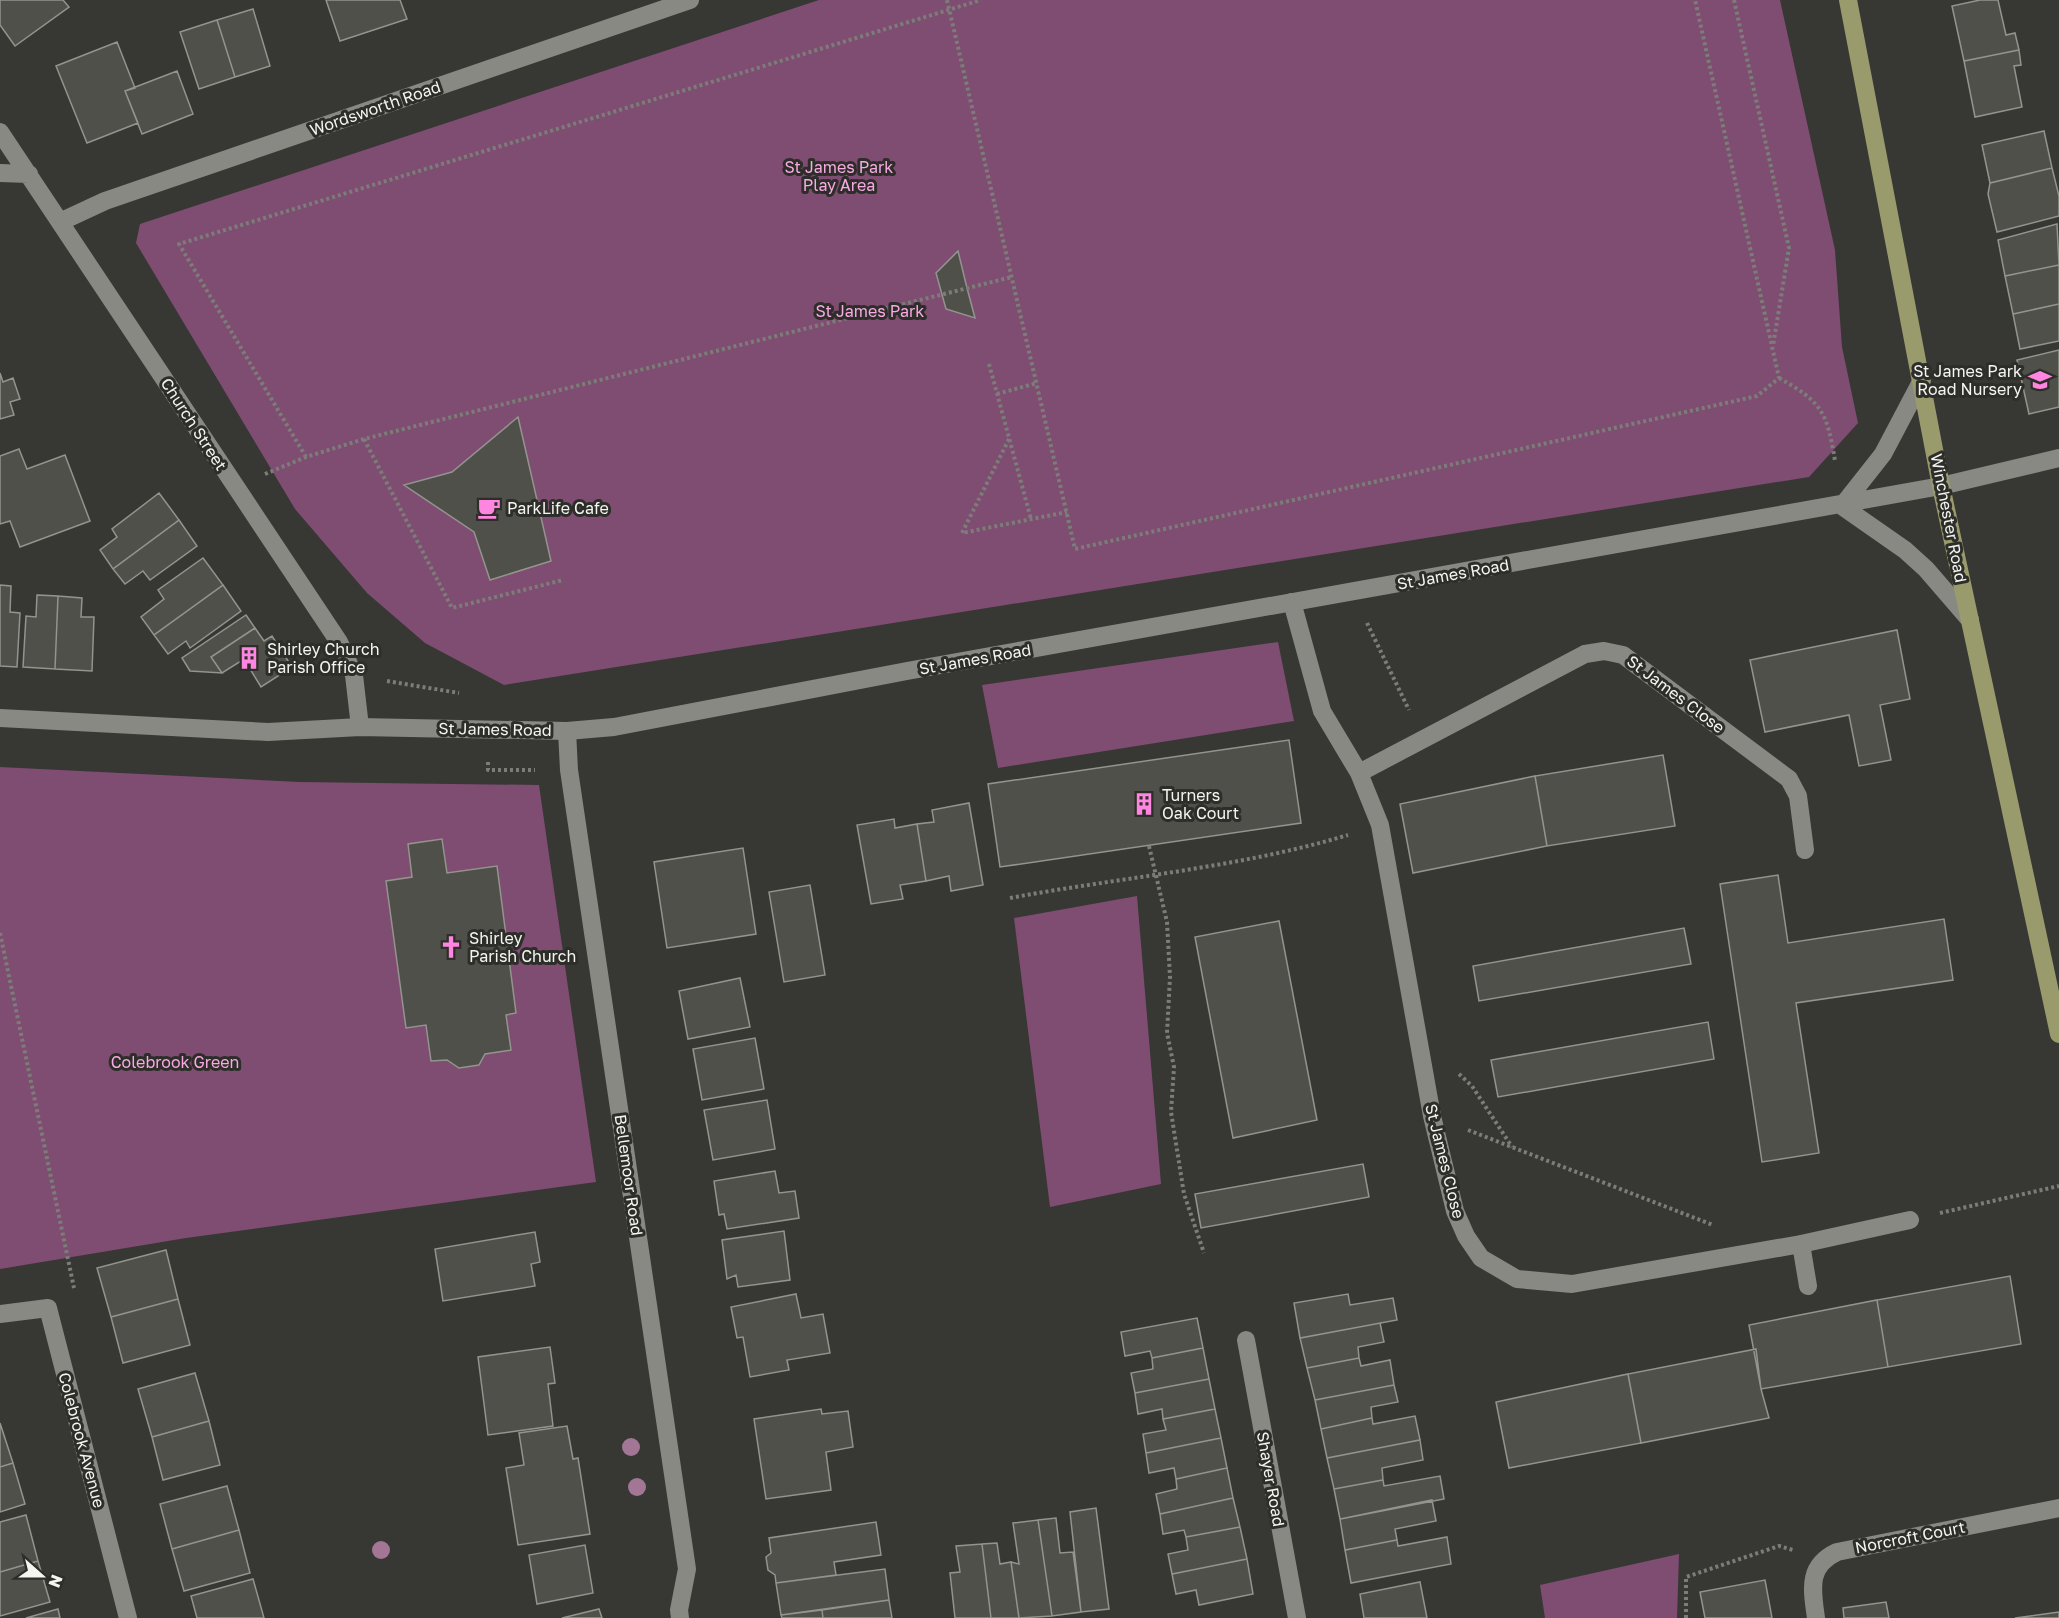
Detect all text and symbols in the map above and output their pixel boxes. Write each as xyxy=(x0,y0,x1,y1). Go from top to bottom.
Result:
street label: Wordsworth Road xyxy=(307,76,443,140)
park label: St James Park Play Area xyxy=(785,157,893,195)
park label: St James Park xyxy=(816,301,924,321)
place label: St James Park Road Nursery xyxy=(1913,361,2022,399)
school or university icon: St James Park Road Nursery xyxy=(2027,367,2053,393)
street label: Church Street xyxy=(157,374,231,474)
street label: Winchester Road xyxy=(1927,452,1971,584)
cafe icon: ParkLife Cafe xyxy=(476,495,502,521)
place label: ParkLife Cafe xyxy=(507,498,609,518)
street label: St James Road xyxy=(1395,554,1511,594)
place label: Shirley Church Parish Office xyxy=(267,639,380,677)
street label: St James Road xyxy=(917,639,1033,679)
building icon: Shirley Church Parish Office xyxy=(236,645,262,671)
street label: St James Close xyxy=(1623,651,1729,737)
street label: St James Road xyxy=(438,718,552,740)
place label: Turners Oak Court xyxy=(1162,785,1239,823)
building icon: Turners Oak Court xyxy=(1131,791,1157,817)
place label: Shirley Parish Church xyxy=(469,928,576,966)
church icon: Shirley Parish Church xyxy=(438,934,464,960)
park label: Colebrook Green xyxy=(111,1052,239,1072)
street label: St James Close xyxy=(1421,1102,1469,1220)
street label: Bellemoor Road xyxy=(611,1113,647,1237)
street label: Colebrook Avenue xyxy=(54,1370,110,1510)
street label: Shayer Road xyxy=(1253,1430,1289,1528)
street label: Norcroft Court xyxy=(1853,1517,1967,1557)
north arrow xyxy=(12,1546,72,1606)
text: N xyxy=(44,1572,68,1591)

